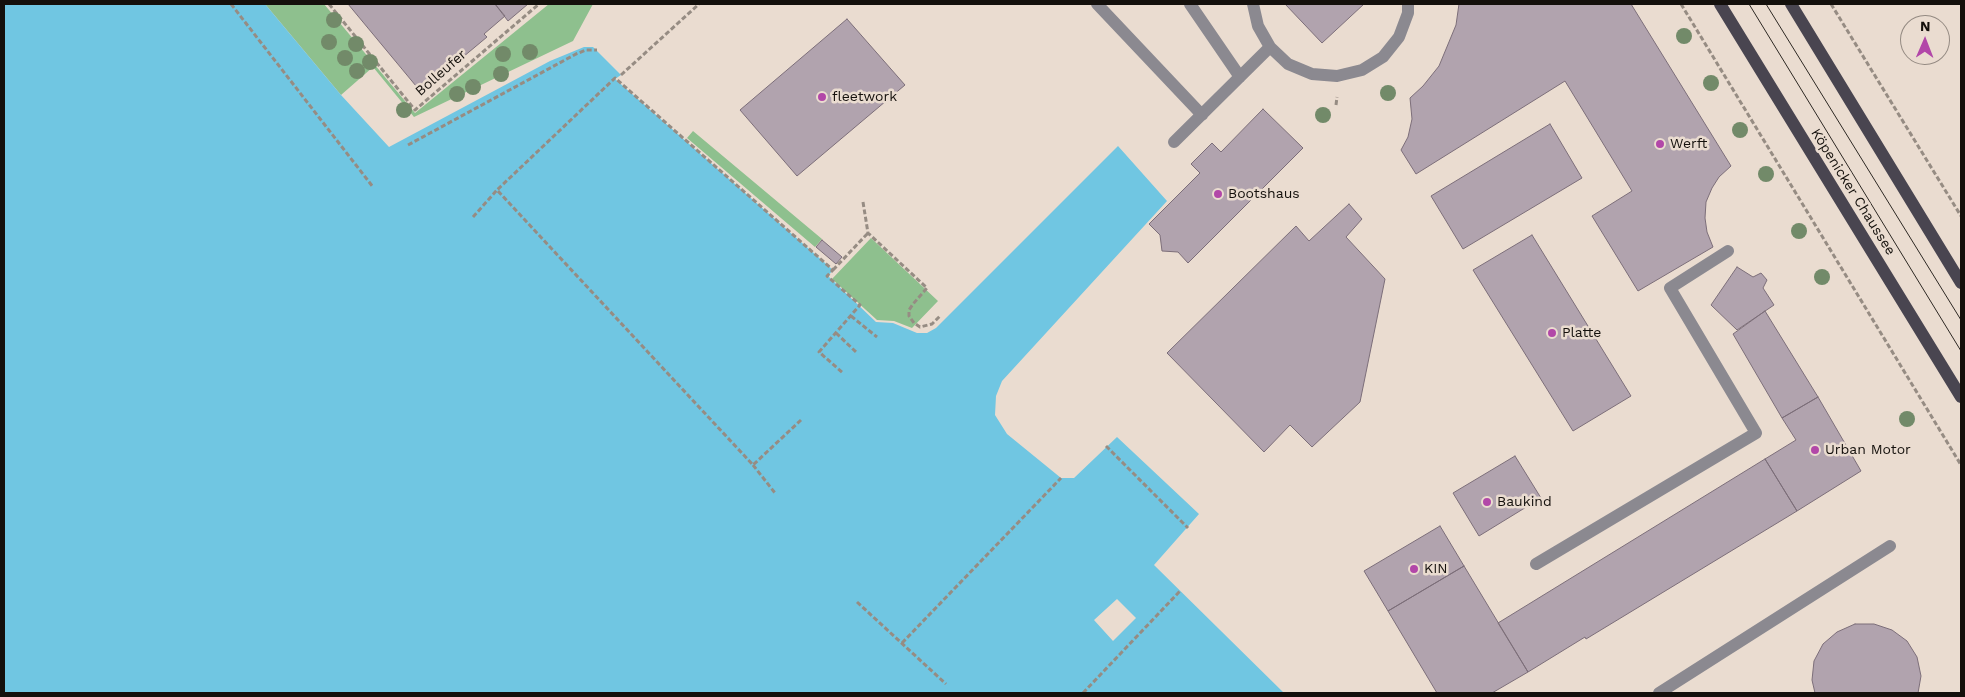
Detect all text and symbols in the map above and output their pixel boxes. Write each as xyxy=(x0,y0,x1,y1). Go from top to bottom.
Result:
north arrow xyxy=(1900,15,1950,65)
text: N xyxy=(1920,18,1931,34)
street label: Bolleufer xyxy=(412,46,470,100)
place label: fleetwork xyxy=(832,89,897,105)
marker: fleetwork xyxy=(816,91,828,103)
street label: Köpenicker Chaussee xyxy=(1807,126,1899,258)
place label: Werft xyxy=(1670,136,1707,152)
marker: Werft xyxy=(1654,138,1666,150)
place label: Bootshaus xyxy=(1228,186,1300,202)
marker: Bootshaus xyxy=(1212,188,1224,200)
place label: Platte xyxy=(1562,325,1601,341)
marker: Platte xyxy=(1546,327,1558,339)
place label: Urban Motor xyxy=(1825,442,1911,458)
marker: Urban Motor xyxy=(1809,444,1821,456)
place label: Baukind xyxy=(1497,494,1552,510)
marker: Baukind xyxy=(1481,496,1493,508)
place label: KIN xyxy=(1424,561,1448,577)
marker: KIN xyxy=(1408,563,1420,575)

